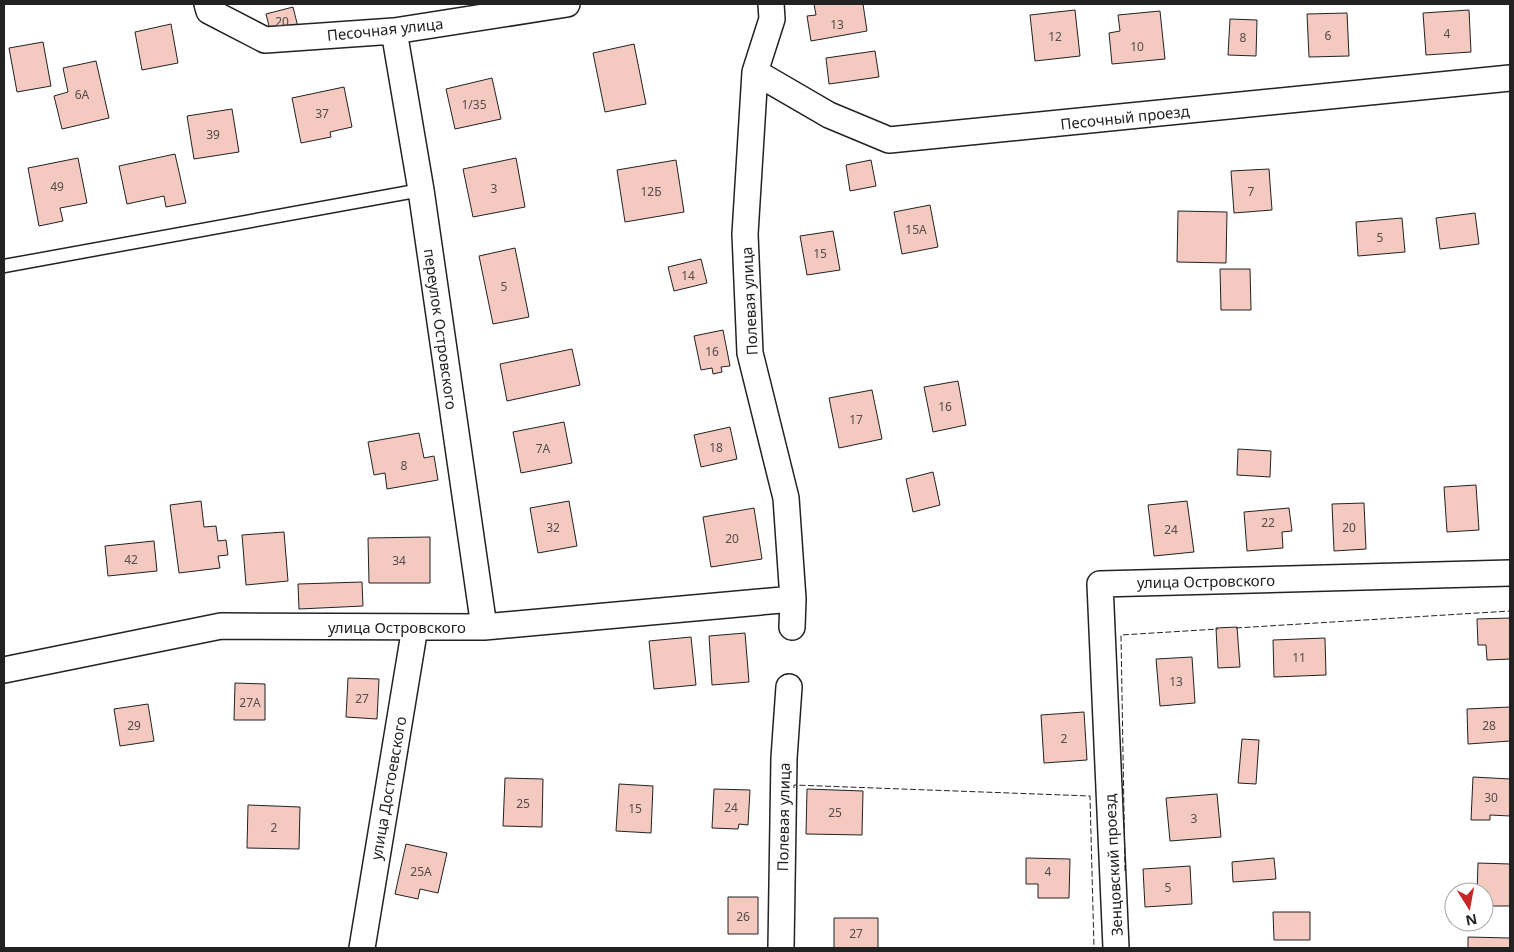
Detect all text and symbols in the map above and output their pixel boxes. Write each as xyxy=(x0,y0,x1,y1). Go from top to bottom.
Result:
house number: 20 xyxy=(275,13,289,30)
street label: Песочная улица xyxy=(326,13,444,45)
house number: 13 xyxy=(830,16,844,33)
house number: 4 xyxy=(1444,25,1451,42)
house number: 6 xyxy=(1325,27,1332,44)
house number: 12 xyxy=(1048,28,1062,45)
house number: 8 xyxy=(1240,29,1247,46)
house number: 10 xyxy=(1130,38,1144,55)
house number: 6А xyxy=(75,86,90,103)
house number: 1/35 xyxy=(461,96,487,113)
street label: Песочный проезд xyxy=(1059,100,1191,134)
house number: 37 xyxy=(315,105,329,122)
house number: 39 xyxy=(206,126,220,143)
house number: 49 xyxy=(50,178,64,195)
house number: 3 xyxy=(491,180,498,197)
house number: 12Б xyxy=(640,183,662,200)
house number: 7 xyxy=(1248,183,1255,200)
house number: 15А xyxy=(905,221,927,238)
house number: 5 xyxy=(1377,229,1384,246)
house number: 15 xyxy=(813,245,827,262)
street label: Полевая улица xyxy=(736,246,762,356)
street label: переулок Островского xyxy=(420,247,462,411)
house number: 14 xyxy=(681,267,695,284)
house number: 5 xyxy=(501,278,508,295)
house number: 16 xyxy=(705,343,719,360)
house number: 16 xyxy=(938,398,952,415)
house number: 17 xyxy=(849,411,863,428)
house number: 18 xyxy=(709,439,723,456)
house number: 7А xyxy=(536,440,551,457)
house number: 8 xyxy=(401,457,408,474)
house number: 22 xyxy=(1261,514,1275,531)
house number: 32 xyxy=(546,519,560,536)
house number: 20 xyxy=(1342,519,1356,536)
house number: 24 xyxy=(1164,521,1178,538)
house number: 20 xyxy=(725,530,739,547)
house number: 42 xyxy=(124,551,138,568)
house number: 34 xyxy=(392,552,406,569)
street label: улица Островского xyxy=(1137,570,1275,592)
street label: улица Островского xyxy=(328,617,466,637)
house number: 11 xyxy=(1292,649,1306,666)
house number: 13 xyxy=(1169,673,1183,690)
house number: 27 xyxy=(355,690,369,707)
house number: 27А xyxy=(239,694,261,711)
street label: улица Достоевского xyxy=(366,715,410,861)
house number: 29 xyxy=(127,717,141,734)
house number: 28 xyxy=(1482,717,1496,734)
house number: 2 xyxy=(1061,730,1068,747)
street label: Полевая улица xyxy=(772,762,794,872)
house number: 30 xyxy=(1484,789,1498,806)
street label: Зенцовский проезд xyxy=(1099,793,1127,937)
house number: 25 xyxy=(516,795,530,812)
house number: 24 xyxy=(724,799,738,816)
house number: 15 xyxy=(628,800,642,817)
house number: 25 xyxy=(828,804,842,821)
house number: 3 xyxy=(1191,810,1198,827)
house number: 2 xyxy=(271,819,278,836)
house number: 25А xyxy=(410,863,432,880)
house number: 4 xyxy=(1045,863,1052,880)
house number: 5 xyxy=(1165,879,1172,896)
north arrow xyxy=(1444,882,1494,932)
house number: 26 xyxy=(736,908,750,925)
text: N xyxy=(1464,910,1479,931)
house number: 27 xyxy=(849,925,863,942)

